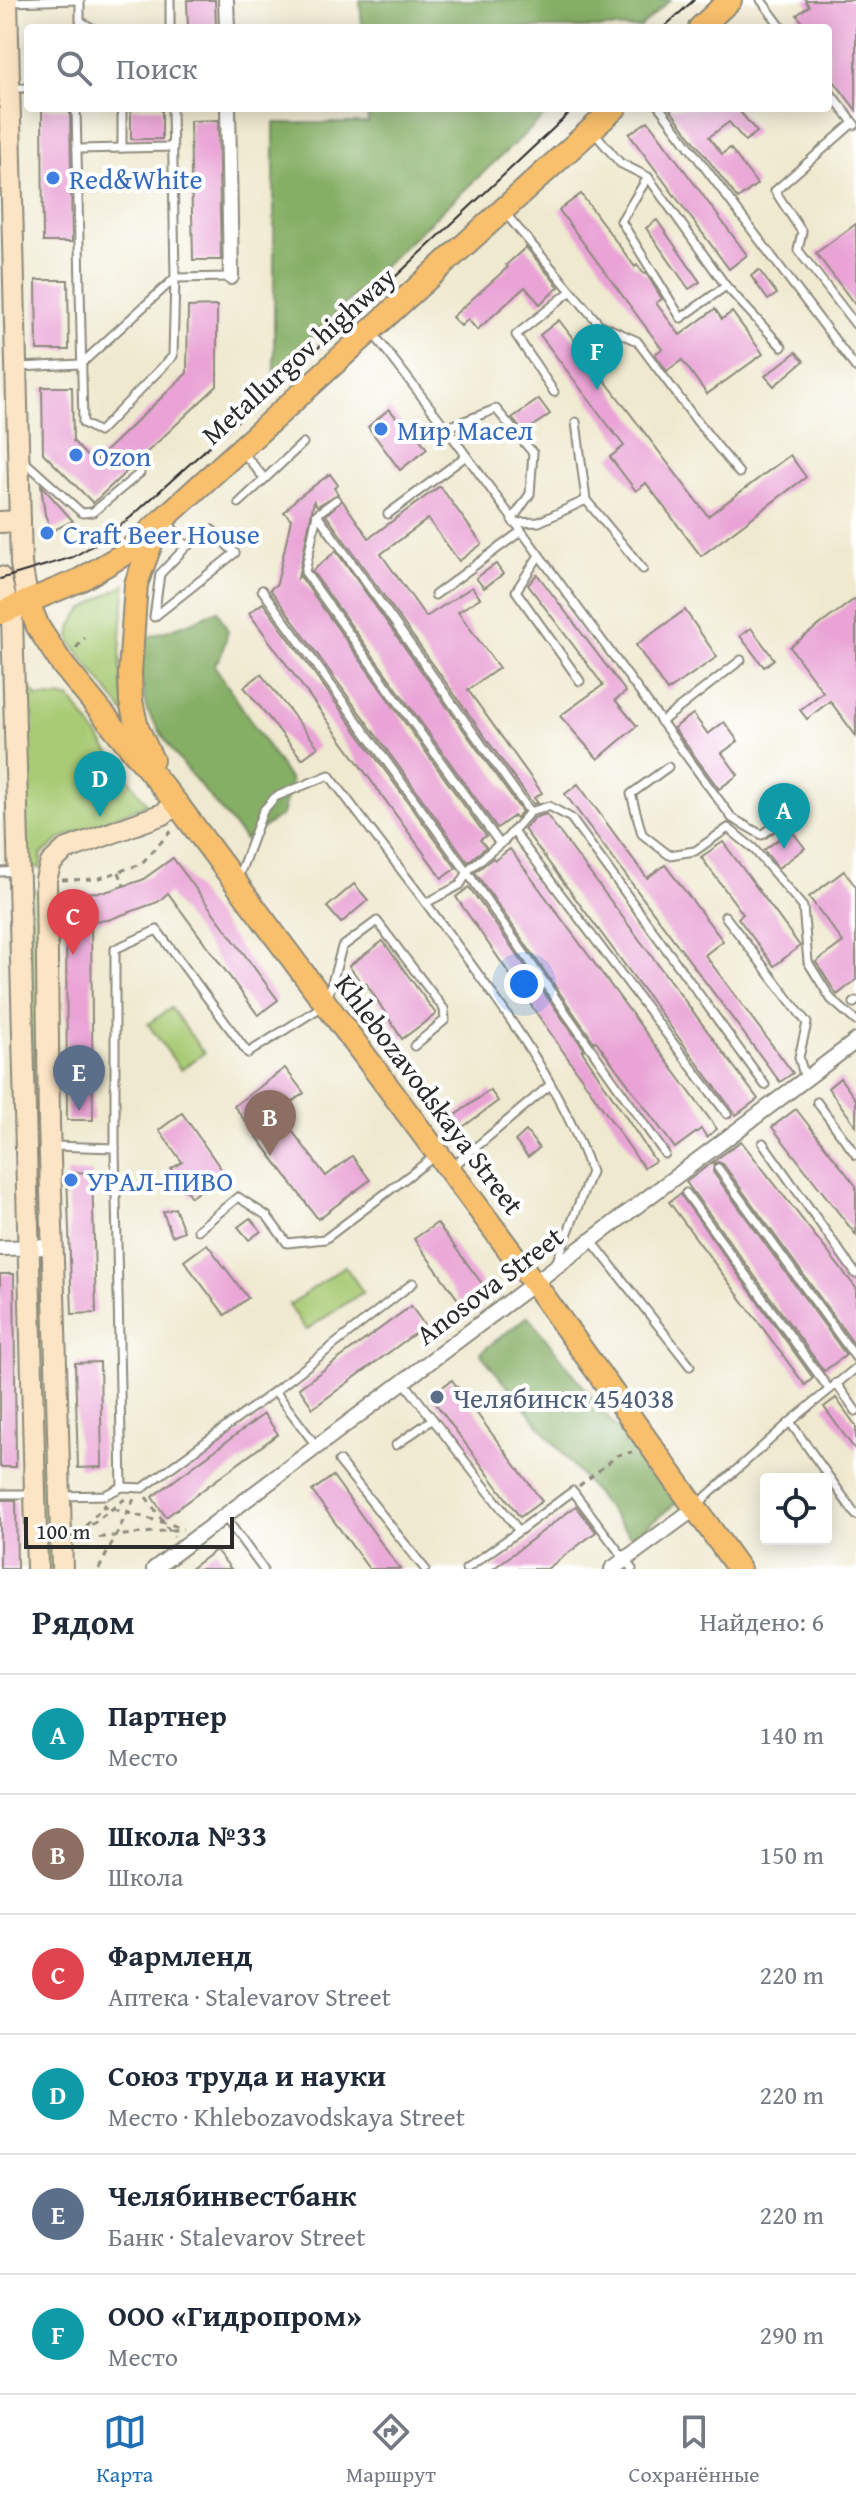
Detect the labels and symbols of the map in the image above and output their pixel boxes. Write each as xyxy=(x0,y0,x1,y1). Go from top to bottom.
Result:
place label: Red&White xyxy=(69,158,203,199)
marker: Red&White xyxy=(44,169,62,187)
street label: Metallurgov highway xyxy=(192,256,404,454)
pin: F xyxy=(571,324,623,390)
place label: Мир Масел xyxy=(397,409,533,450)
marker: Мир Масел xyxy=(372,420,390,438)
place label: Ozon xyxy=(92,435,152,476)
marker: Ozon xyxy=(67,446,85,464)
place label: Craft Beer House xyxy=(63,513,260,554)
marker: Craft Beer House xyxy=(38,524,56,542)
pin: D xyxy=(74,751,126,817)
pin: A xyxy=(758,783,810,849)
pin: C xyxy=(47,889,99,955)
your location xyxy=(504,964,544,1004)
street label: Khlebozavodskaya Street xyxy=(326,965,534,1223)
pin: E xyxy=(53,1045,105,1111)
pin: B xyxy=(244,1090,296,1156)
place label: УРАЛ-ПИВО xyxy=(87,1160,233,1201)
marker: УРАЛ-ПИВО xyxy=(62,1171,80,1189)
street label: Anosova Street xyxy=(407,1216,571,1354)
place label: Челябинск 454038 xyxy=(453,1377,674,1418)
marker: Челябинск 454038 xyxy=(428,1388,446,1406)
scale bar xyxy=(24,1513,234,1549)

